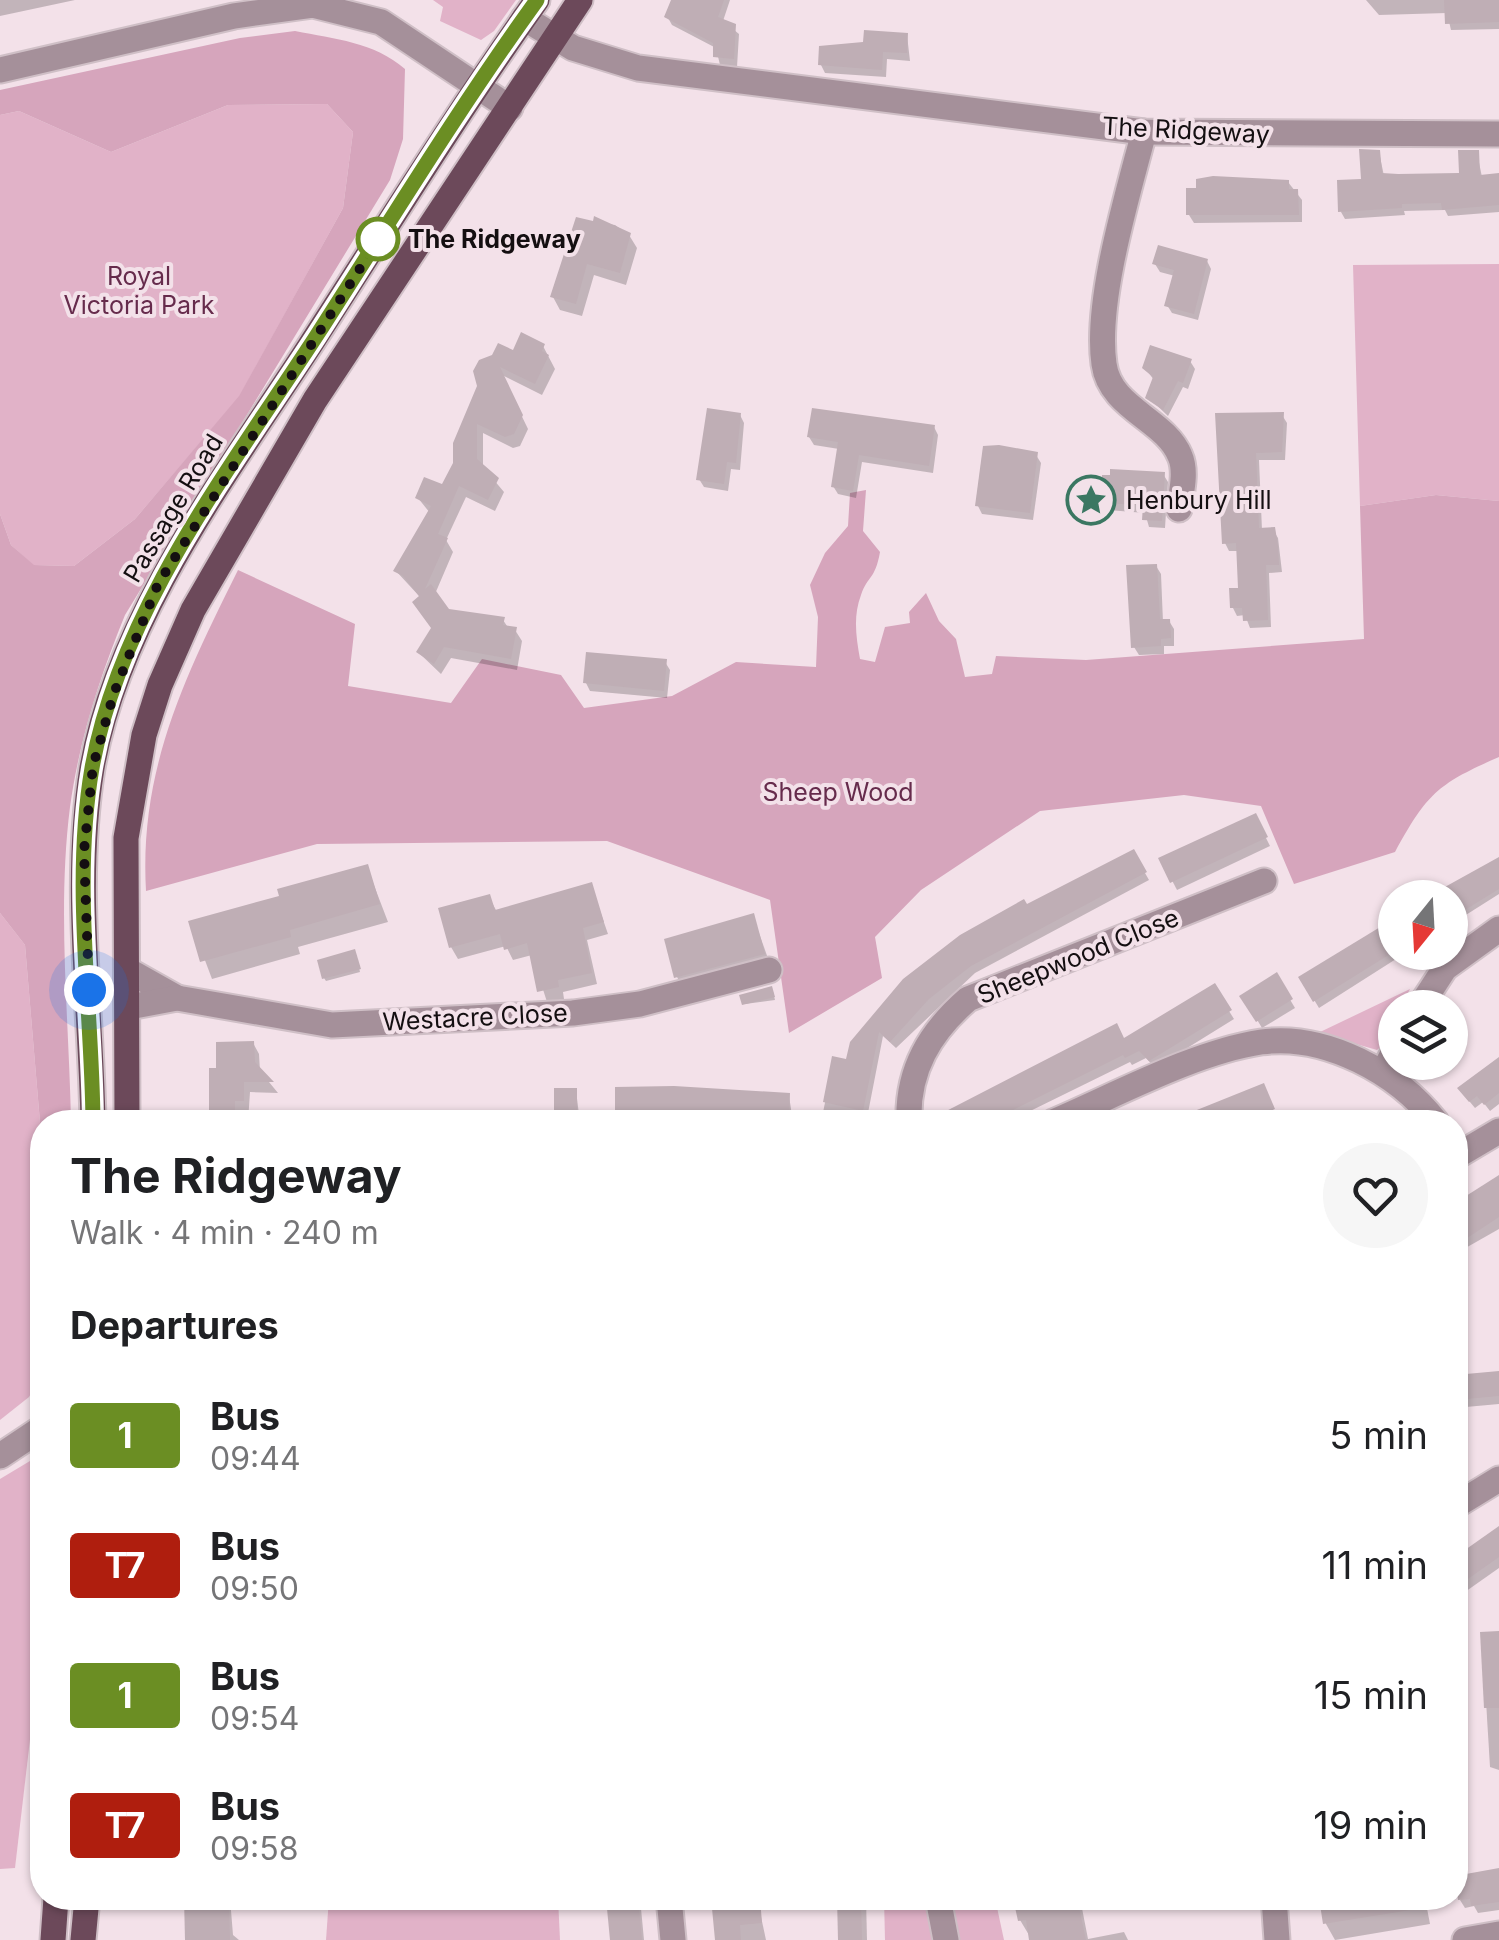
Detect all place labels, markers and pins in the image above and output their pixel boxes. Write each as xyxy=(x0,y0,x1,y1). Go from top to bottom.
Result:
marker: The Ridgeway xyxy=(357,218,399,260)
place label: The Ridgeway xyxy=(408,224,581,254)
place icon: Henbury Hill xyxy=(1065,474,1117,526)
place label: Henbury Hill xyxy=(1126,485,1272,515)

